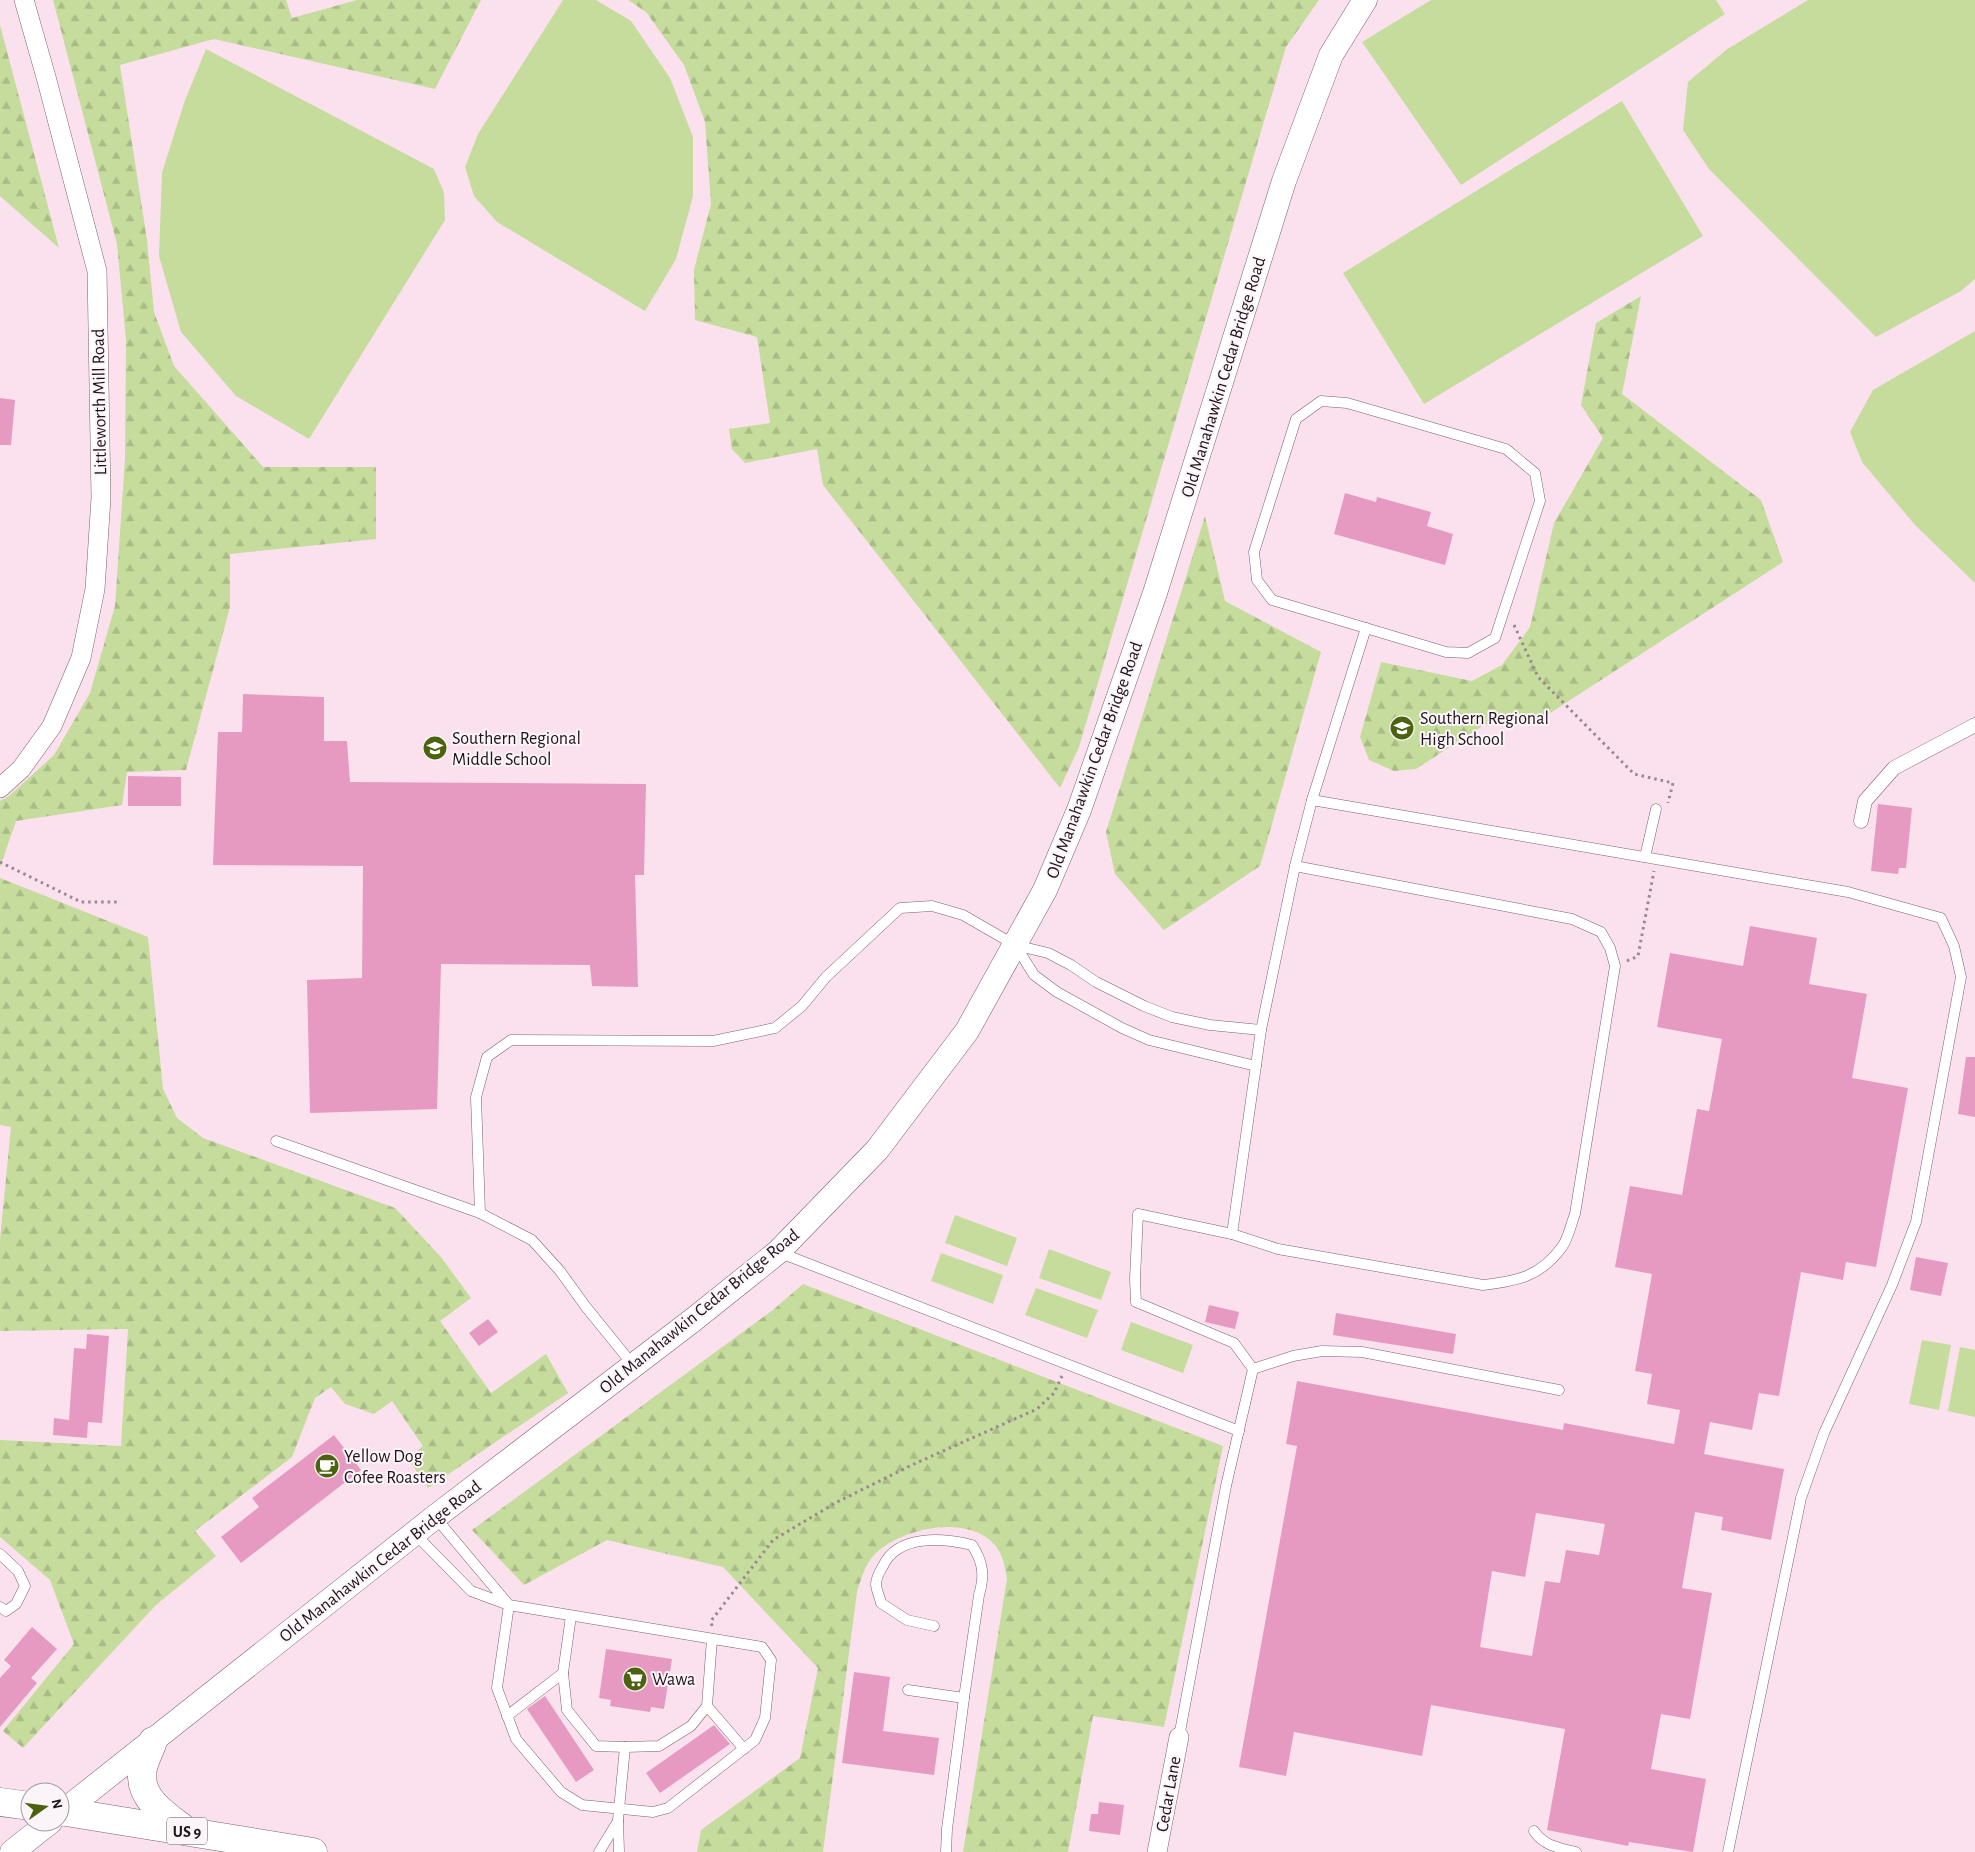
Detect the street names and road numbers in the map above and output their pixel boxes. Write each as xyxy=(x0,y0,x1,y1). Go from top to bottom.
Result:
street label: Old Manahawkin Cedar Bridge Road xyxy=(1179,255,1269,500)
street label: Littleworth Mill Road xyxy=(90,328,110,475)
street label: Old Manahawkin Cedar Bridge Road xyxy=(1044,639,1146,881)
street label: Old Manahawkin Cedar Bridge Road xyxy=(597,1226,803,1398)
street label: Old Manahawkin Cedar Bridge Road xyxy=(276,1478,485,1646)
street label: Cedar Lane xyxy=(1153,1755,1185,1834)
road number: US 9 xyxy=(167,1818,207,1844)

